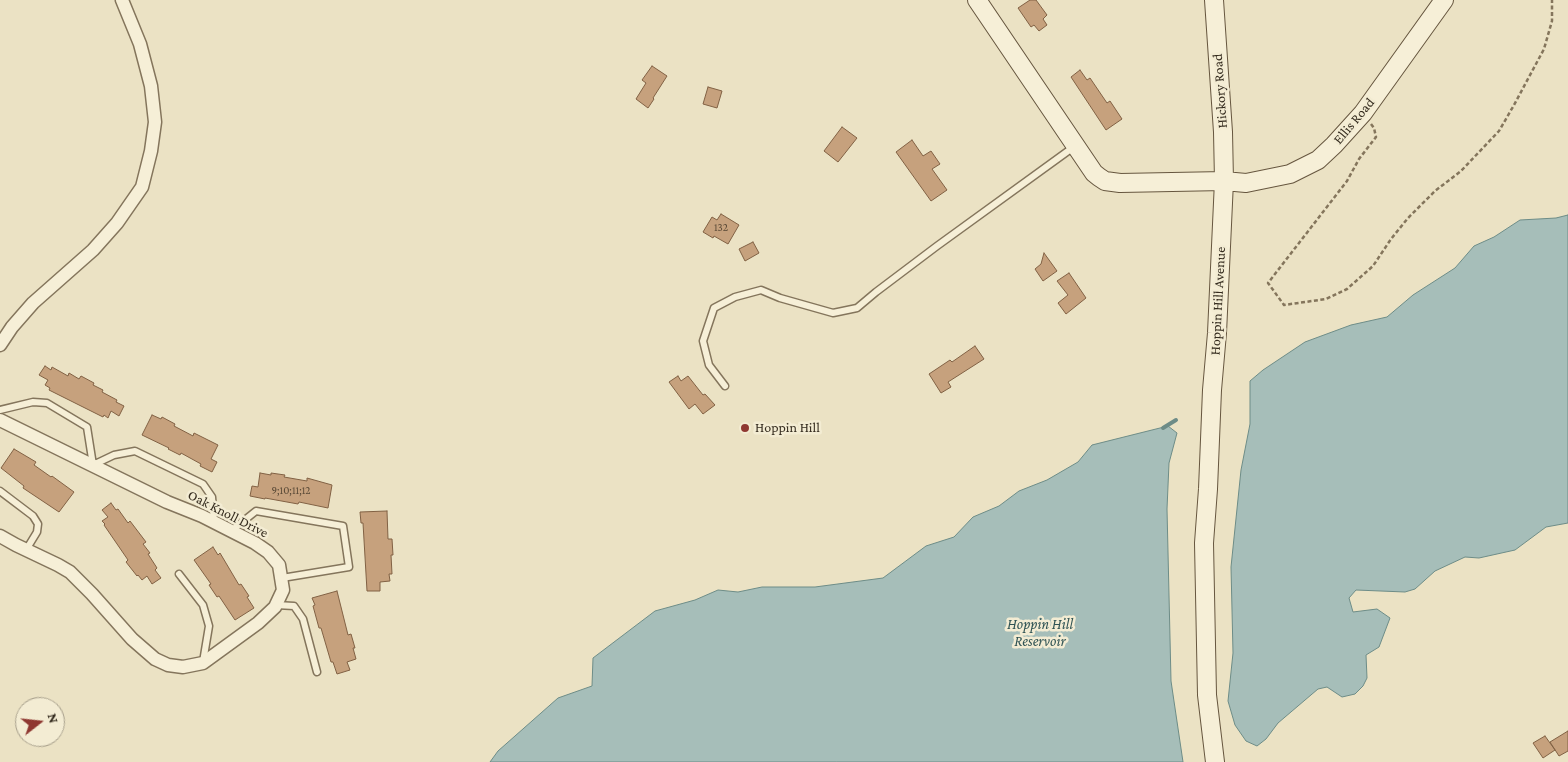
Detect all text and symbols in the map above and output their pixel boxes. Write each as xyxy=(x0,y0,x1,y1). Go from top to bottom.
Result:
street label: Hickory Road xyxy=(1209,53,1231,129)
street label: Ellis Road xyxy=(1330,94,1378,148)
house number: 132 xyxy=(714,221,728,235)
street label: Hoppin Hill Avenue xyxy=(1207,246,1229,356)
place label: Hoppin Hill xyxy=(755,420,820,436)
marker: Hoppin Hill xyxy=(739,422,751,434)
house number: 9;10;11;12 xyxy=(271,484,311,498)
street label: Oak Knoll Drive xyxy=(185,487,271,541)
water label: Hoppin Hill Reservoir xyxy=(1007,615,1073,650)
north arrow xyxy=(15,697,65,747)
text: N xyxy=(44,711,62,725)

